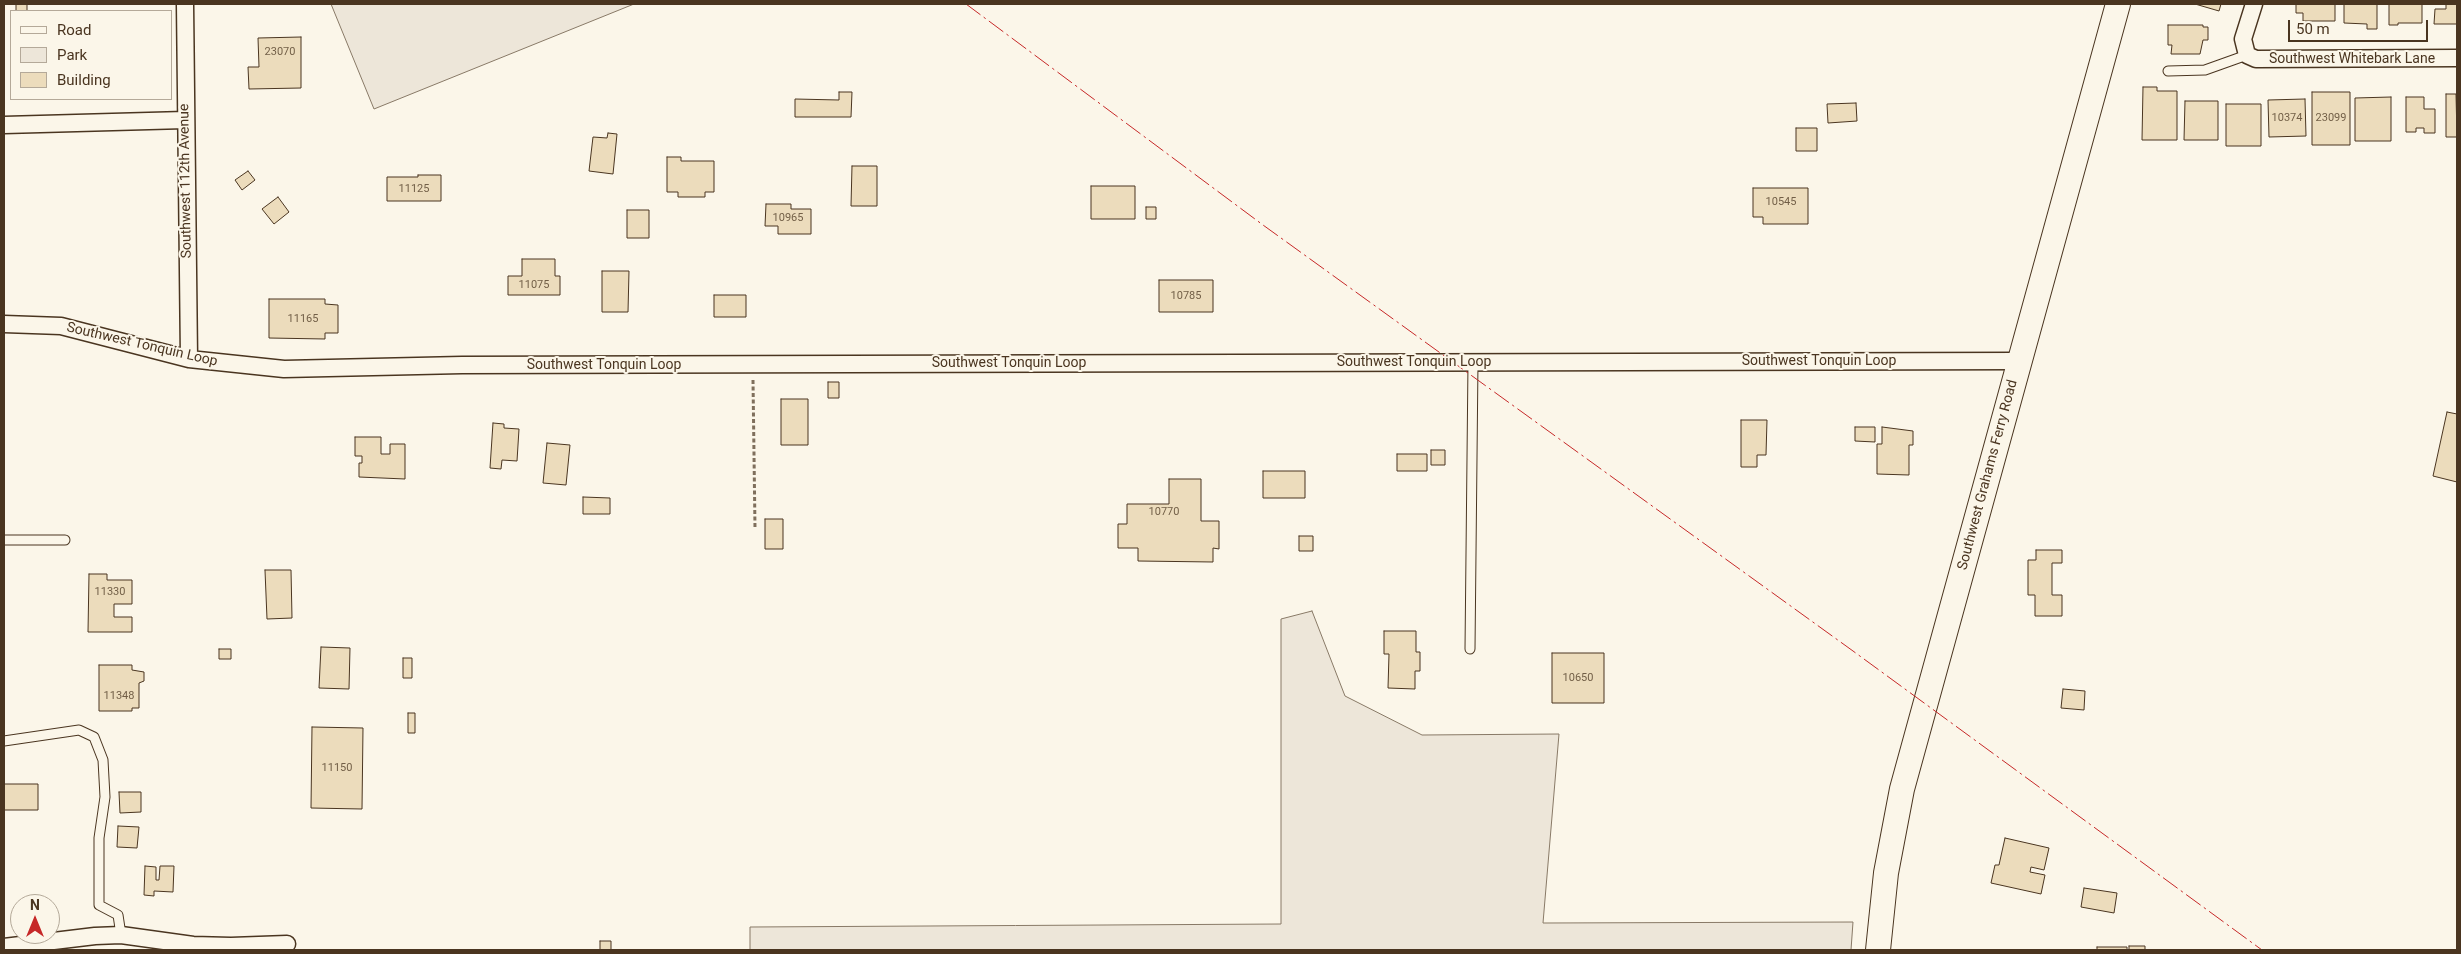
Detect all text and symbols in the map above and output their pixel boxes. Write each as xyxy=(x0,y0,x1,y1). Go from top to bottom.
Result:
legend xyxy=(10,10,172,100)
scale bar xyxy=(2291,10,2431,42)
text: 50 m xyxy=(2296,20,2330,38)
text: Road xyxy=(57,21,91,39)
house number: 23070 xyxy=(265,45,295,59)
text: Park xyxy=(57,46,87,64)
street label: Southwest Whitebark Lane xyxy=(2269,51,2435,67)
text: Building xyxy=(57,71,111,89)
street label: Southwest 112th Avenue xyxy=(176,104,196,258)
house number: 10374 xyxy=(2272,111,2302,125)
house number: 23099 xyxy=(2316,111,2346,125)
house number: 11125 xyxy=(399,182,429,196)
house number: 10545 xyxy=(1766,195,1796,209)
house number: 10965 xyxy=(773,211,803,225)
house number: 11075 xyxy=(519,278,549,292)
house number: 10785 xyxy=(1171,289,1201,303)
house number: 11165 xyxy=(288,312,318,326)
street label: Southwest Tonquin Loop xyxy=(65,319,219,371)
street label: Southwest Tonquin Loop xyxy=(1742,353,1896,369)
street label: Southwest Tonquin Loop xyxy=(1337,354,1491,370)
street label: Southwest Tonquin Loop xyxy=(932,355,1086,371)
street label: Southwest Tonquin Loop xyxy=(527,357,681,373)
street label: Southwest Grahams Ferry Road xyxy=(1954,378,2022,572)
house number: 10770 xyxy=(1149,505,1179,519)
house number: 11330 xyxy=(95,585,125,599)
house number: 10650 xyxy=(1563,671,1593,685)
house number: 11348 xyxy=(104,689,134,703)
house number: 11150 xyxy=(322,761,352,775)
north arrow xyxy=(10,894,60,944)
text: N xyxy=(30,897,40,913)

